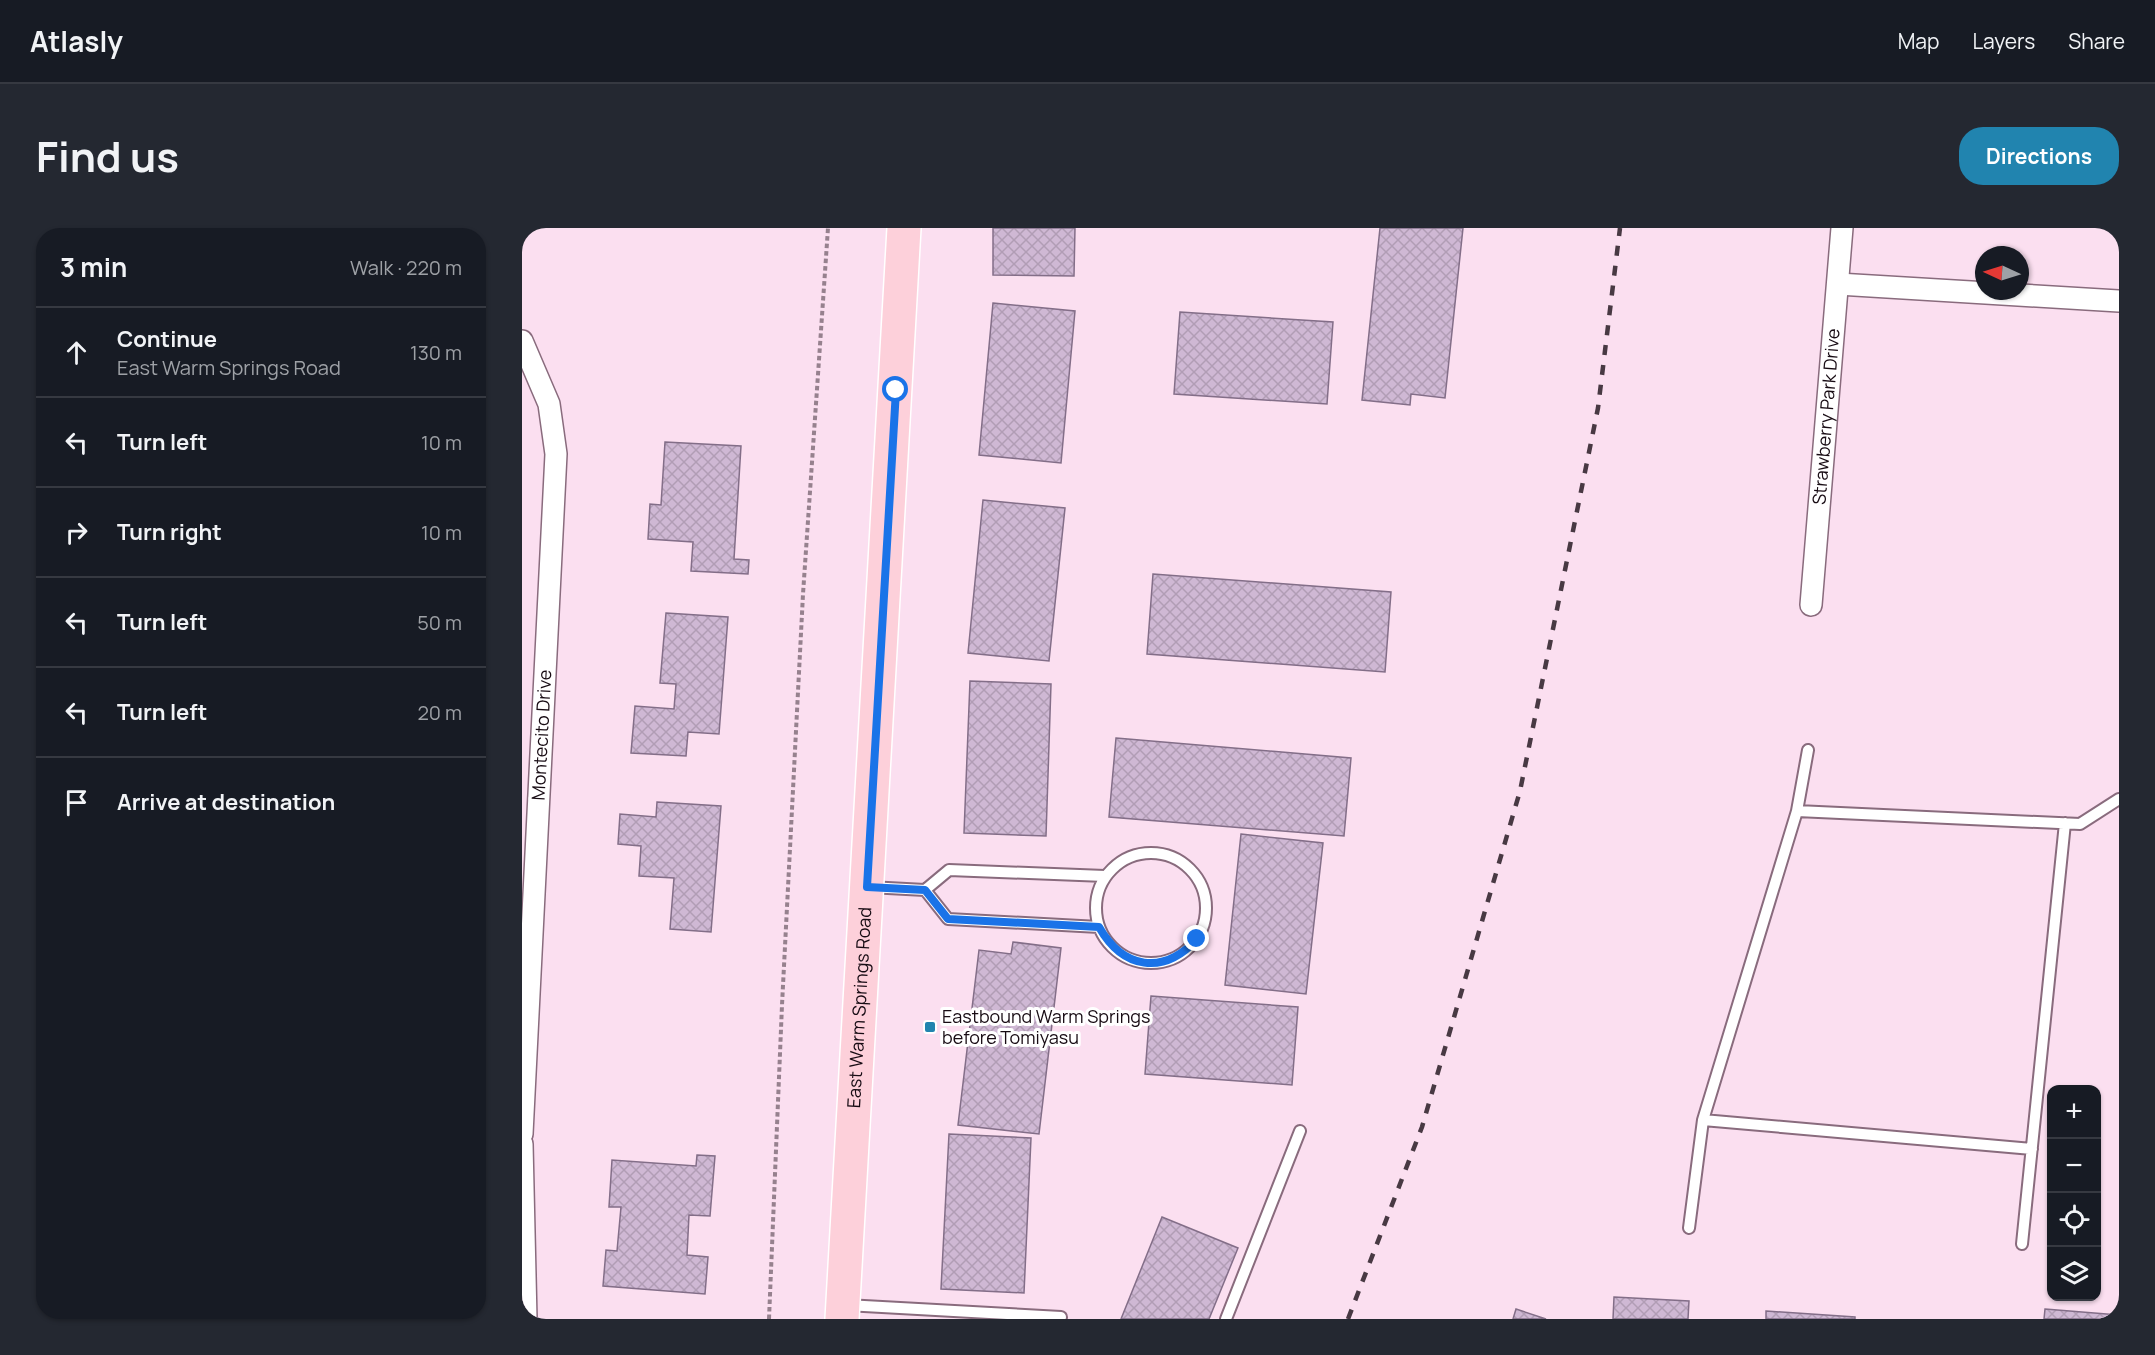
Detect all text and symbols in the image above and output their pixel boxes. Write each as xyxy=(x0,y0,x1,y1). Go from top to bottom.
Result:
text: Atlasly xyxy=(30,22,123,60)
text: Map xyxy=(1898,27,1939,55)
text: Layers xyxy=(1972,27,2035,55)
text: Share xyxy=(2068,27,2125,55)
text: Find us xyxy=(36,127,179,185)
button: Directions xyxy=(1959,127,2119,185)
north arrow xyxy=(1975,246,2029,300)
text: 3 min xyxy=(60,249,127,285)
text: Walk · 220 m xyxy=(350,254,462,281)
text: Continue xyxy=(117,324,217,354)
street label: Strawberry Park Drive xyxy=(1806,328,1845,506)
icon: ahead xyxy=(60,336,93,369)
text: 130 m xyxy=(410,339,462,366)
text: East Warm Springs Road xyxy=(117,354,341,381)
route start xyxy=(882,376,908,402)
icon: left xyxy=(60,426,93,459)
text: Turn left xyxy=(117,427,207,457)
text: 10 m xyxy=(421,429,462,456)
icon: right xyxy=(60,516,93,549)
text: Turn right xyxy=(117,517,222,547)
text: 10 m xyxy=(421,519,462,546)
icon: left xyxy=(60,606,93,639)
text: Turn left xyxy=(117,607,207,637)
text: 50 m xyxy=(417,609,462,636)
street label: Montecito Drive xyxy=(526,669,556,801)
icon: left xyxy=(60,696,93,729)
text: Turn left xyxy=(117,697,207,727)
text: 20 m xyxy=(417,699,462,726)
icon: arrive xyxy=(60,786,93,819)
text: Arrive at destination xyxy=(117,787,335,817)
street label: East Warm Springs Road xyxy=(841,906,876,1109)
route end xyxy=(1183,925,1209,951)
place label: Eastbound Warm Springs before Tomiyasu xyxy=(942,1004,1150,1049)
marker: Eastbound Warm Springs before Tomiyasu xyxy=(923,1020,937,1034)
map controls xyxy=(2047,1085,2101,1301)
button: + xyxy=(2047,1085,2101,1139)
button: − xyxy=(2047,1139,2101,1193)
button: locate xyxy=(2047,1193,2101,1247)
button: layers xyxy=(2047,1247,2101,1301)

